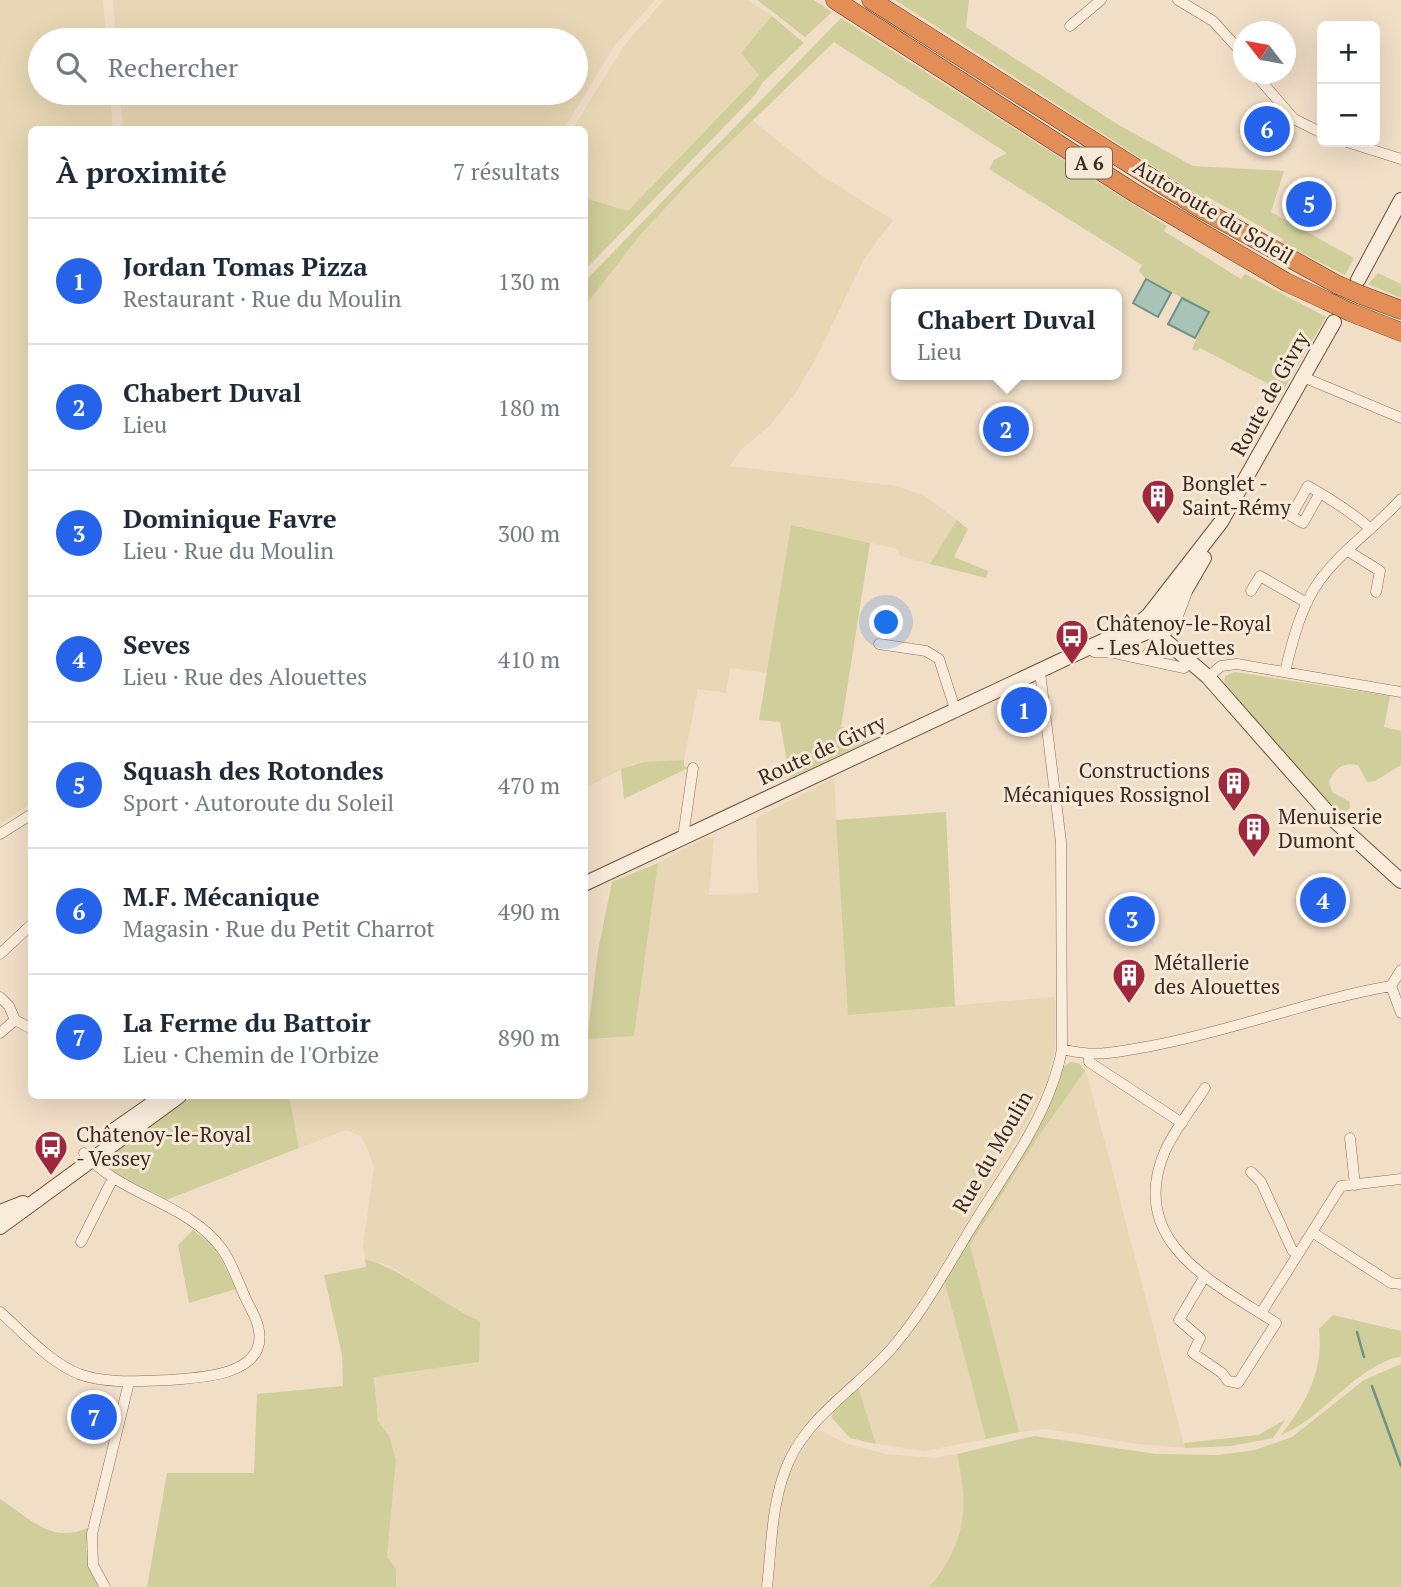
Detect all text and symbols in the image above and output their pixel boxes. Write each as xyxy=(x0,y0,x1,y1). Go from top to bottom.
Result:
north arrow xyxy=(1233,21,1296,84)
map controls xyxy=(1317,21,1380,147)
button: + xyxy=(1317,21,1380,84)
search box xyxy=(28,28,588,105)
icon: search xyxy=(52,48,90,86)
text: Rechercher xyxy=(108,50,238,84)
button: − xyxy=(1317,84,1380,147)
pin: 6 xyxy=(1244,103,1290,155)
road number: A 6 xyxy=(1066,148,1112,178)
text: À proximité xyxy=(56,152,227,192)
street label: Autoroute du Soleil xyxy=(1128,152,1299,270)
text: 7 résultats xyxy=(453,156,560,187)
pin: 5 xyxy=(1286,178,1332,230)
text: Jordan Tomas Pizza xyxy=(123,249,368,283)
text: 1 xyxy=(73,266,86,297)
text: 130 m xyxy=(498,266,560,297)
text: Restaurant · Rue du Moulin xyxy=(123,283,401,314)
popup xyxy=(891,289,1122,380)
text: Chabert Duval xyxy=(917,302,1096,336)
street label: Route de Givry xyxy=(1223,326,1315,461)
text: Lieu xyxy=(917,336,962,367)
text: Chabert Duval xyxy=(123,375,301,409)
text: 2 xyxy=(73,392,86,423)
text: 180 m xyxy=(498,392,560,423)
pin: 2 xyxy=(983,403,1029,455)
text: Lieu xyxy=(123,409,167,440)
place label: Bonglet - Saint-Rémy xyxy=(1182,469,1291,521)
building icon: Bonglet - Saint-Rémy xyxy=(1139,477,1177,526)
text: Dominique Favre xyxy=(123,501,337,535)
text: 3 xyxy=(73,518,86,549)
text: 300 m xyxy=(498,518,560,549)
text: Lieu · Rue du Moulin xyxy=(123,535,334,566)
your location xyxy=(869,605,903,639)
place label: Châtenoy-le-Royal - Les Alouettes xyxy=(1096,609,1271,661)
bus stop icon: Châtenoy-le-Royal - Les Alouettes xyxy=(1053,617,1091,666)
text: Seves xyxy=(123,627,190,661)
text: 4 xyxy=(73,644,86,675)
text: 410 m xyxy=(498,644,560,675)
text: Lieu · Rue des Alouettes xyxy=(123,661,367,692)
pin: 1 xyxy=(1001,684,1047,736)
street label: Route de Givry xyxy=(753,707,890,791)
text: Squash des Rotondes xyxy=(123,753,384,787)
place label: Constructions Mécaniques Rossignol xyxy=(1003,756,1210,808)
building icon: Constructions Mécaniques Rossignol xyxy=(1215,764,1253,813)
text: 5 xyxy=(73,770,86,801)
text: 470 m xyxy=(498,770,560,801)
text: Sport · Autoroute du Soleil xyxy=(123,787,394,818)
place label: Menuiserie Dumont xyxy=(1278,802,1382,854)
building icon: Menuiserie Dumont xyxy=(1235,810,1273,859)
pin: 4 xyxy=(1300,874,1346,926)
text: M.F. Mécanique xyxy=(123,879,320,913)
pin: 3 xyxy=(1109,893,1155,945)
text: 6 xyxy=(73,896,86,927)
text: 490 m xyxy=(498,896,560,927)
text: Magasin · Rue du Petit Charrot xyxy=(123,913,435,944)
place label: Métallerie des Alouettes xyxy=(1154,948,1280,1000)
building icon: Métallerie des Alouettes xyxy=(1110,956,1148,1005)
text: La Ferme du Battoir xyxy=(123,1005,371,1039)
text: 7 xyxy=(73,1022,86,1053)
text: 890 m xyxy=(498,1022,560,1053)
text: Lieu · Chemin de l'Orbize xyxy=(123,1039,379,1070)
street label: Rue du Moulin xyxy=(946,1085,1039,1218)
place label: Châtenoy-le-Royal - Vessey xyxy=(76,1120,251,1172)
bus stop icon: Châtenoy-le-Royal - Vessey xyxy=(32,1128,70,1177)
pin: 7 xyxy=(71,1391,117,1443)

